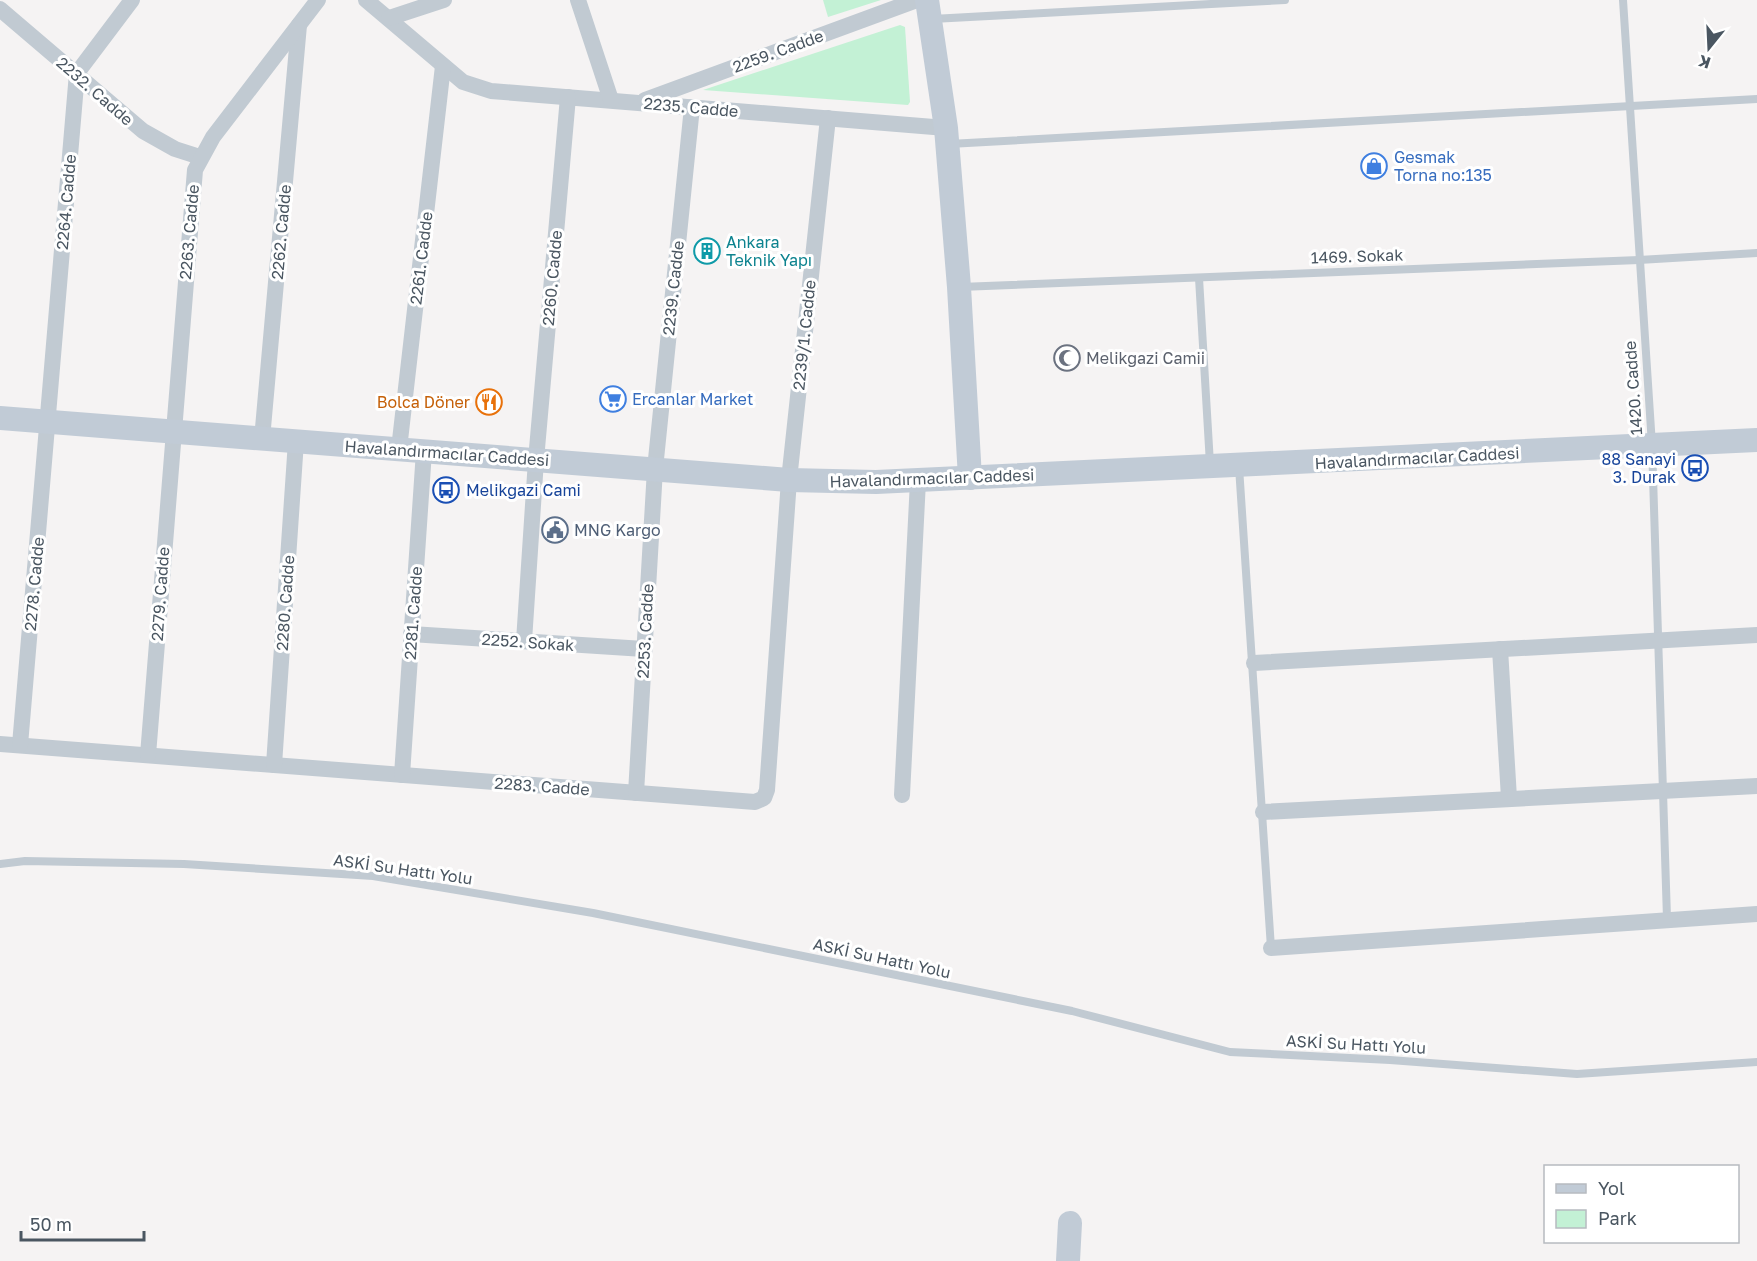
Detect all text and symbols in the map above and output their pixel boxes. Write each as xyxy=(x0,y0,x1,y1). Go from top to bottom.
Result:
north arrow xyxy=(1679,18,1739,78)
street label: 2259. Cadde xyxy=(730,25,826,77)
text: K xyxy=(1695,51,1713,74)
street label: 2232. Cadde xyxy=(53,52,137,130)
street label: 2235. Cadde xyxy=(643,93,739,121)
place label: Gesmak Torna no:135 xyxy=(1394,147,1492,185)
shop icon: Gesmak Torna no:135 xyxy=(1359,151,1389,181)
street label: 2264. Cadde xyxy=(52,153,80,251)
street label: 2263. Cadde xyxy=(175,184,203,280)
street label: 2262. Cadde xyxy=(267,184,295,280)
street label: 2261. Cadde xyxy=(405,210,437,306)
street label: 2260. Cadde xyxy=(538,229,566,327)
place label: Ankara Teknik Yapı xyxy=(726,232,812,270)
building icon: Ankara Teknik Yapı xyxy=(692,236,722,266)
street label: 2239. Cadde xyxy=(658,240,688,336)
street label: 1469. Sokak xyxy=(1310,244,1404,268)
street label: 2239/1. Cadde xyxy=(788,279,820,391)
street label: 1420. Cadde xyxy=(1620,340,1646,436)
mosque icon: Melikgazi Camii xyxy=(1052,343,1082,373)
place label: Melikgazi Camii xyxy=(1086,348,1205,368)
supermarket icon: Ercanlar Market xyxy=(598,384,628,414)
restaurant icon: Bolca Döner xyxy=(474,387,504,417)
place label: Ercanlar Market xyxy=(632,389,753,409)
place label: Bolca Döner xyxy=(377,392,470,412)
street label: Havalandırmacılar Caddesi xyxy=(344,436,550,470)
street label: Havalandırmacılar Caddesi xyxy=(1314,443,1520,473)
place label: 88 Sanayi 3. Durak xyxy=(1601,449,1676,487)
bus stop icon: 88 Sanayi 3. Durak xyxy=(1680,453,1710,483)
street label: Havalandırmacılar Caddesi xyxy=(829,464,1035,492)
bus stop icon: Melikgazi Cami xyxy=(431,475,461,505)
place label: Melikgazi Cami xyxy=(466,480,581,500)
public building icon: MNG Kargo xyxy=(540,515,570,545)
place label: MNG Kargo xyxy=(574,520,661,540)
street label: 2278. Cadde xyxy=(20,536,48,632)
street label: 2279. Cadde xyxy=(147,546,173,642)
street label: 2280. Cadde xyxy=(272,554,298,652)
street label: 2281. Cadde xyxy=(400,566,426,660)
street label: 2253. Cadde xyxy=(633,583,657,679)
street label: 2252. Sokak xyxy=(481,629,575,655)
street label: 2283. Cadde xyxy=(494,773,590,799)
street label: ASKİ Su Hattı Yolu xyxy=(332,849,474,889)
street label: ASKİ Su Hattı Yolu xyxy=(811,934,953,982)
street label: ASKİ Su Hattı Yolu xyxy=(1286,1030,1426,1058)
legend xyxy=(1544,1165,1739,1243)
text: Yol xyxy=(1598,1177,1625,1199)
scale bar xyxy=(21,1204,144,1242)
text: Park xyxy=(1598,1207,1637,1229)
text: 50 m xyxy=(30,1213,72,1235)

